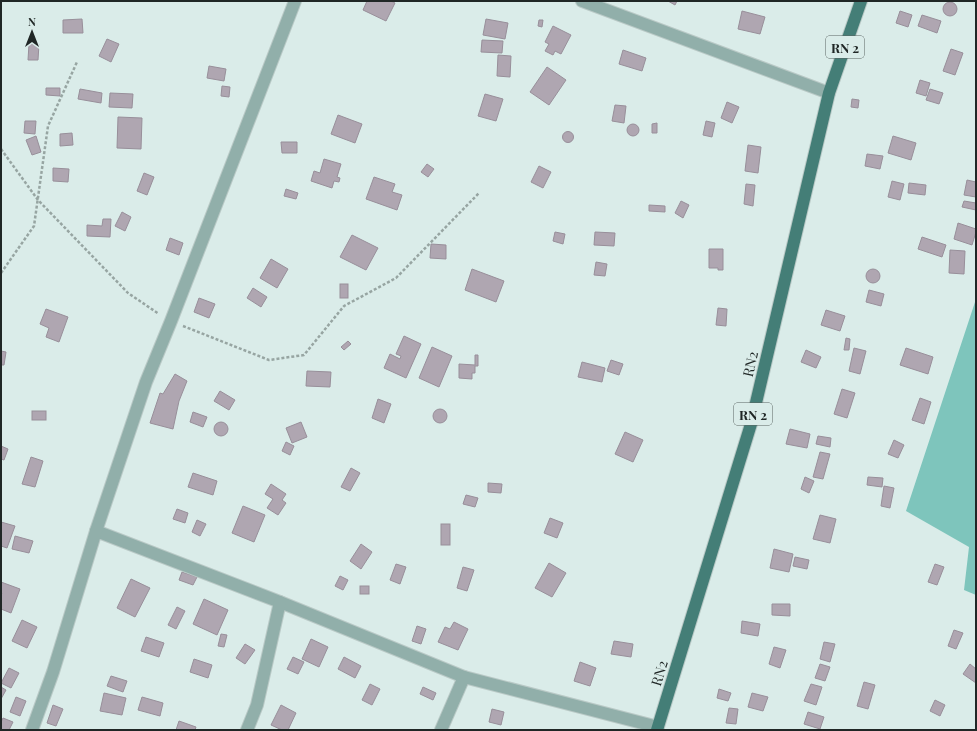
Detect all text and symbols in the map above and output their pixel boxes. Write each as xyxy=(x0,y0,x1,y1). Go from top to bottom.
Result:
north arrow xyxy=(12,12,52,52)
text: N xyxy=(28,14,36,29)
road number: RN 2 xyxy=(826,36,864,58)
street label: RN2 xyxy=(738,349,762,379)
road number: RN 2 xyxy=(734,403,772,425)
street label: RN2 xyxy=(646,658,672,688)

